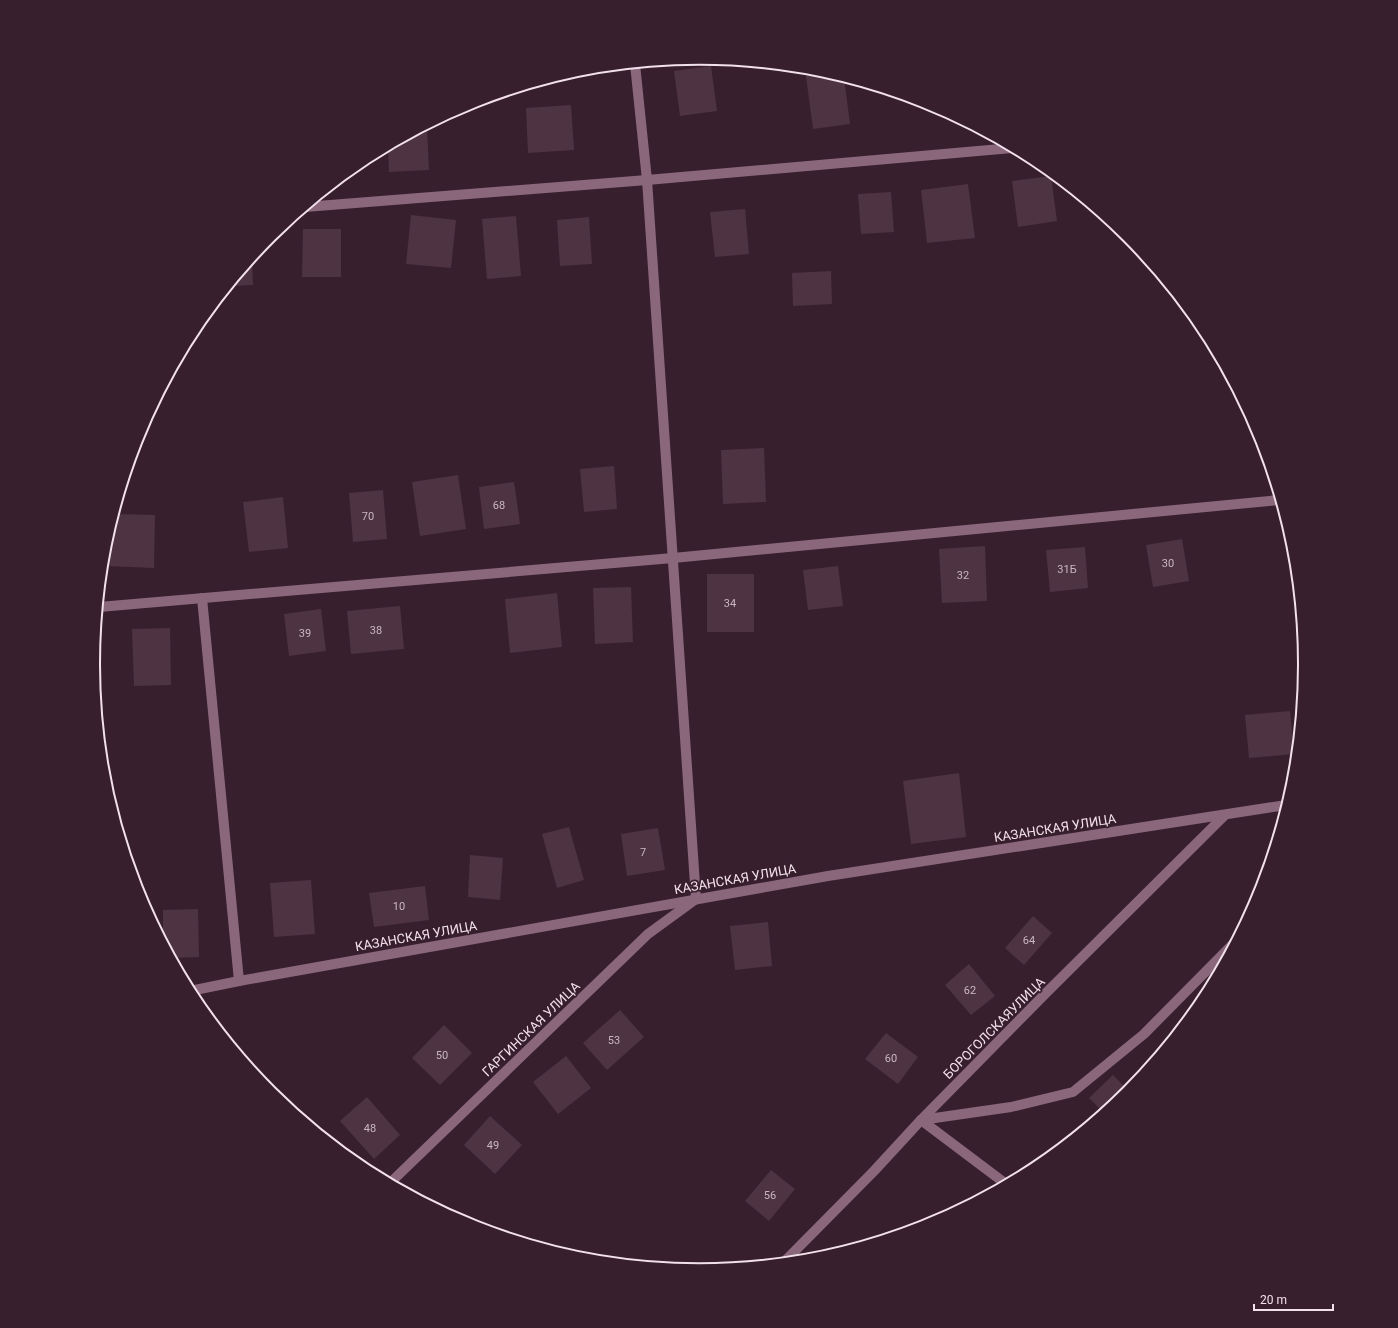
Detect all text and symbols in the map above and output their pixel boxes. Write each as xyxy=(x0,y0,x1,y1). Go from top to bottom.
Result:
house number: 68 xyxy=(493,499,505,512)
house number: 70 xyxy=(362,510,374,523)
house number: 30 xyxy=(1162,557,1174,570)
house number: 31Б xyxy=(1057,563,1077,576)
house number: 32 xyxy=(957,569,969,582)
house number: 34 xyxy=(724,597,736,610)
house number: 38 xyxy=(370,624,382,637)
house number: 39 xyxy=(299,627,311,640)
street label: КАЗАНСКАЯ УЛИЦА xyxy=(993,811,1118,845)
house number: 7 xyxy=(640,846,646,859)
street label: КАЗАНСКАЯ УЛИЦА xyxy=(673,861,798,897)
house number: 10 xyxy=(393,900,405,913)
street label: КАЗАНСКАЯ УЛИЦА xyxy=(354,918,479,954)
house number: 64 xyxy=(1023,934,1035,947)
street label: БОРОГОЛСКАЯУЛИЦА xyxy=(940,974,1048,1082)
street label: ГАРГИНСКАЯ УЛИЦА xyxy=(479,978,583,1079)
house number: 62 xyxy=(964,984,976,997)
house number: 53 xyxy=(608,1034,620,1047)
house number: 50 xyxy=(436,1049,448,1062)
house number: 60 xyxy=(885,1052,897,1065)
house number: 48 xyxy=(364,1122,376,1135)
house number: 49 xyxy=(487,1139,499,1152)
house number: 56 xyxy=(764,1189,776,1202)
scale bar xyxy=(1254,1286,1333,1312)
text: 20 m xyxy=(1260,1293,1287,1307)

